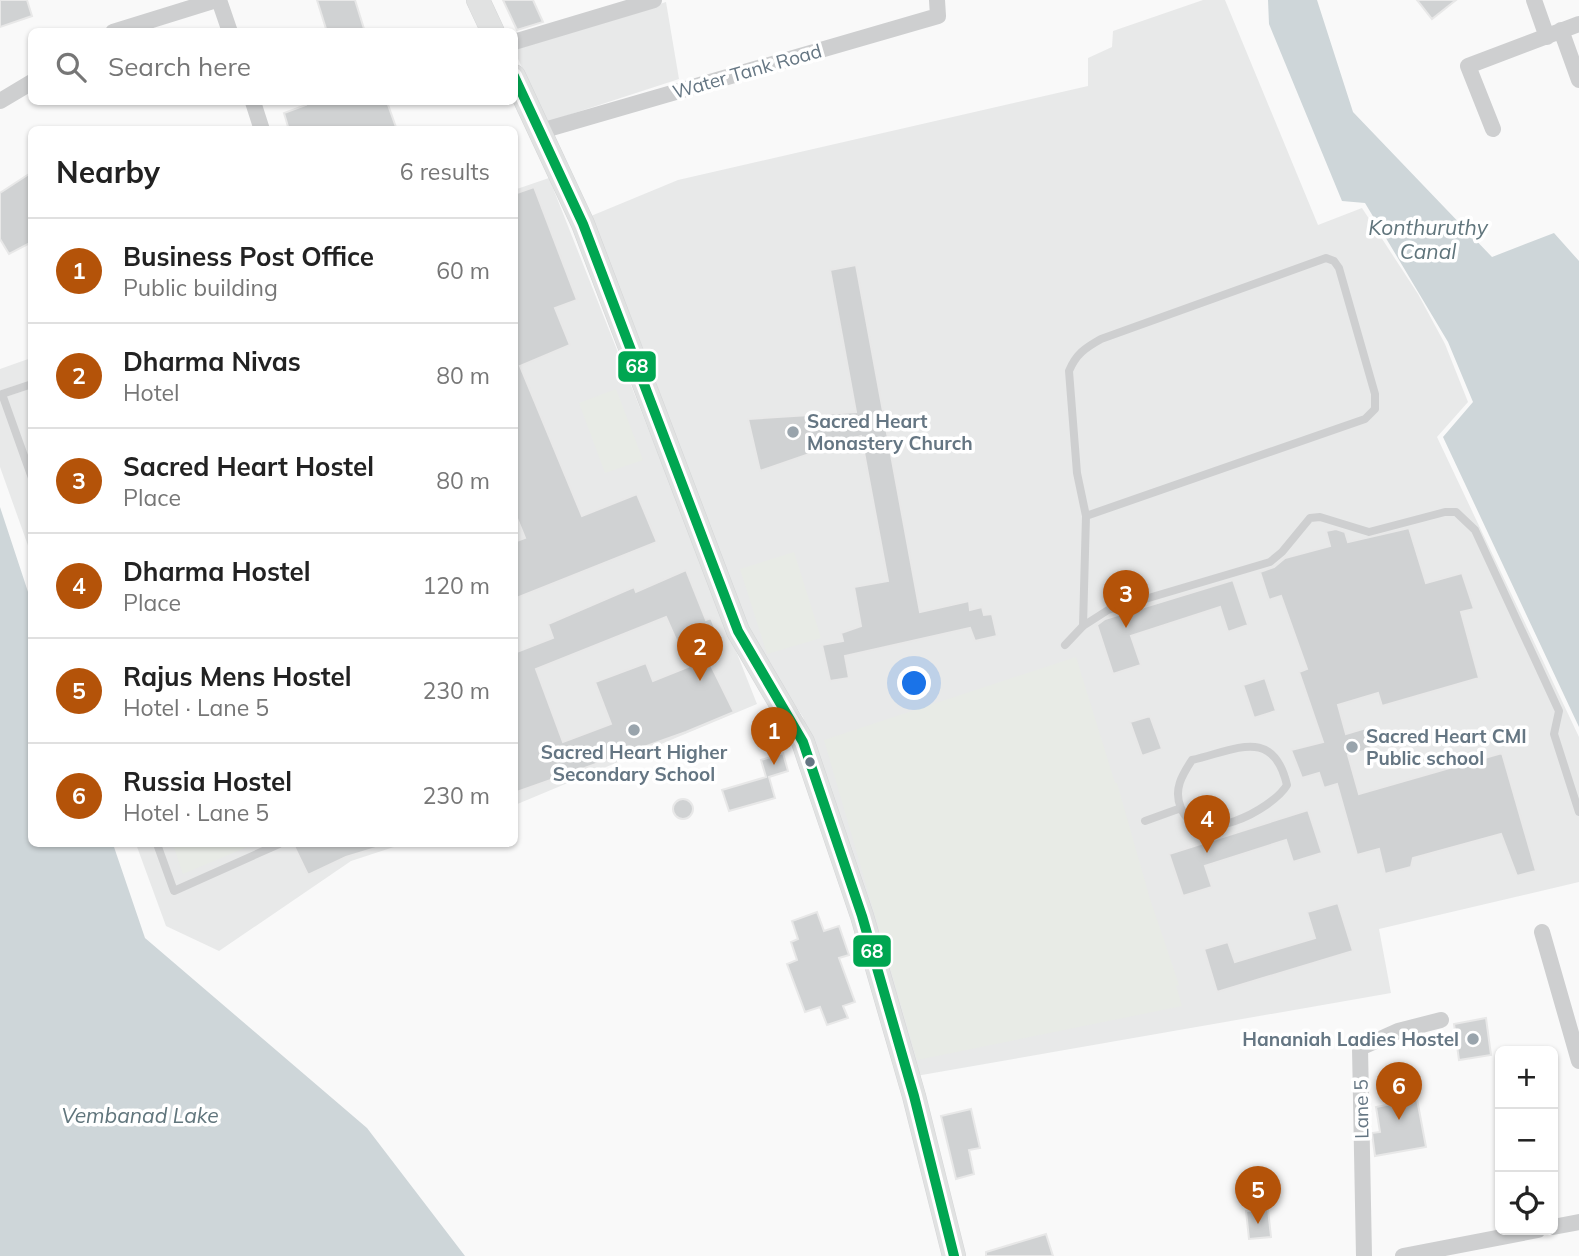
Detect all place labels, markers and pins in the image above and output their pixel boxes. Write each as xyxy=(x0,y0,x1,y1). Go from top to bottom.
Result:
place label: Sacred Heart Monastery Church xyxy=(807,409,973,455)
marker: Sacred Heart Monastery Church xyxy=(785,424,801,440)
pin: 3 xyxy=(1103,570,1149,628)
pin: 2 xyxy=(677,623,723,681)
pin: 1 xyxy=(751,707,797,765)
marker: Sacred Heart Higher Secondary School xyxy=(626,722,642,738)
place label: Sacred Heart CMI Public school xyxy=(1366,724,1527,770)
marker: Sacred Heart CMI Public school xyxy=(1344,739,1360,755)
place label: Sacred Heart Higher Secondary School xyxy=(541,740,728,786)
unlabelled marker xyxy=(803,755,817,769)
pin: 4 xyxy=(1184,795,1230,853)
place label: Hananiah Ladies Hostel xyxy=(1242,1027,1459,1051)
marker: Hananiah Ladies Hostel xyxy=(1465,1031,1481,1047)
pin: 6 xyxy=(1376,1062,1422,1120)
pin: 5 xyxy=(1235,1166,1281,1224)

